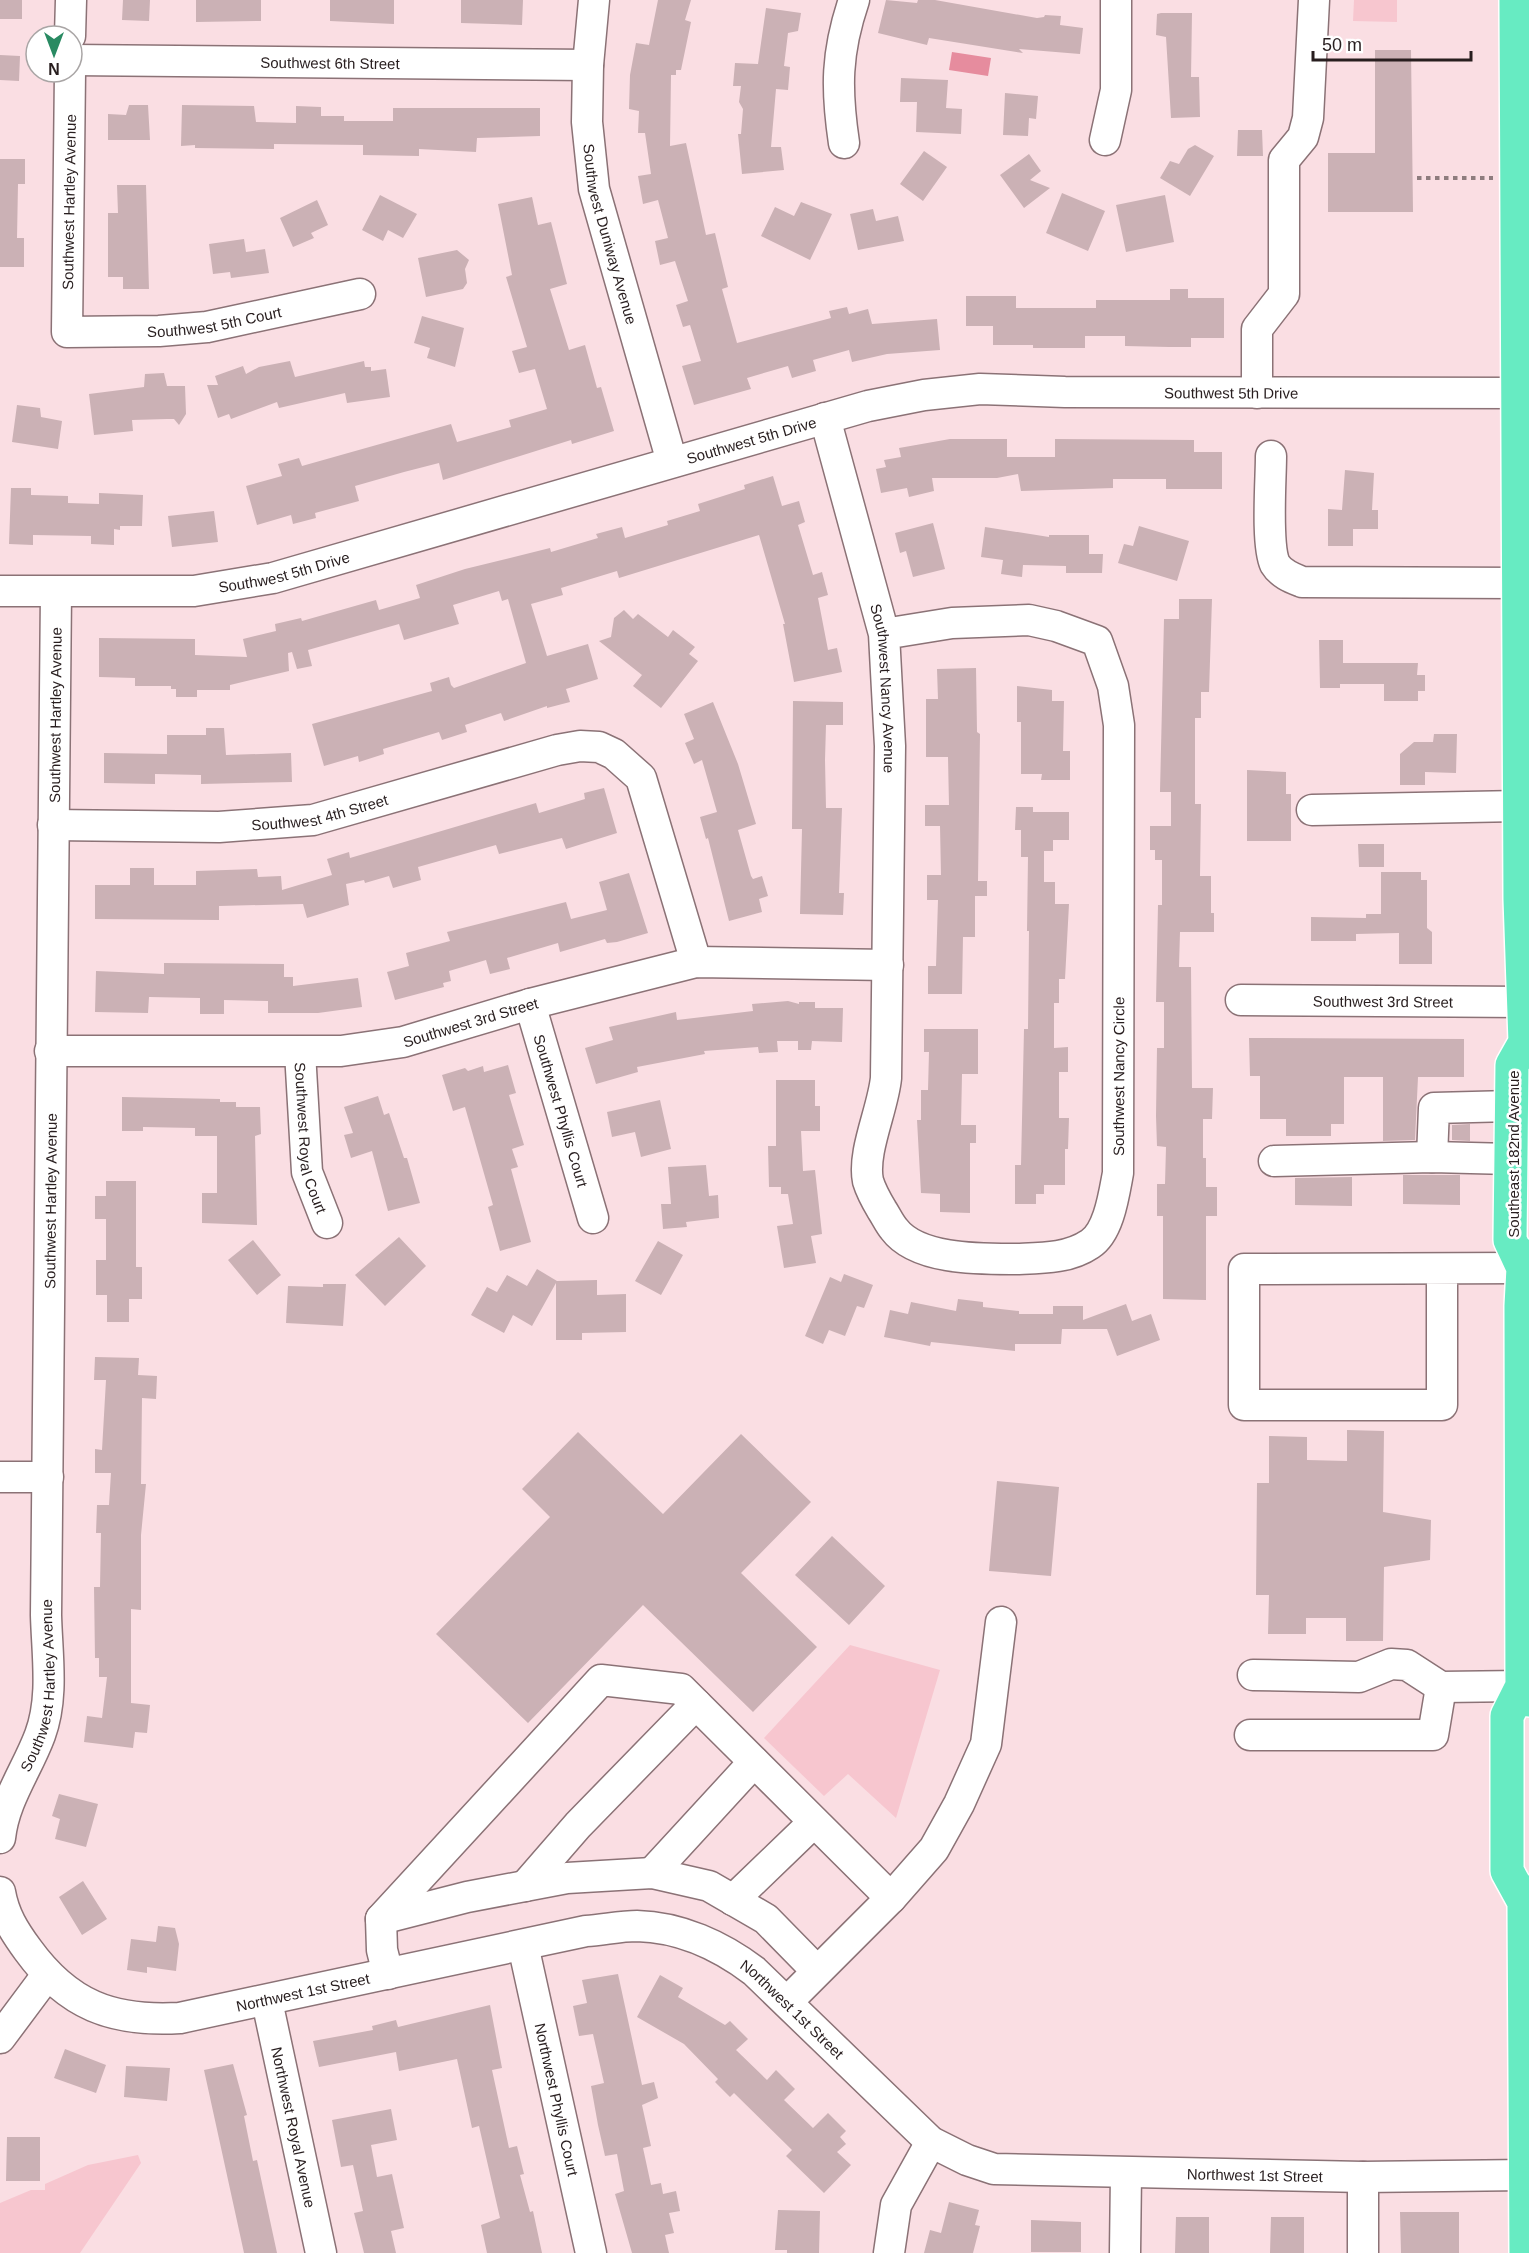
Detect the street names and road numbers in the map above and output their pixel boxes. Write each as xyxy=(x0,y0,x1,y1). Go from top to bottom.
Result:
street label: Southwest 6th Street xyxy=(260,53,401,72)
street label: Southwest Hartley Avenue xyxy=(59,114,79,290)
street label: Southwest Duniway Avenue xyxy=(581,143,641,326)
street label: Southwest 5th Court xyxy=(147,303,284,340)
street label: Southwest 5th Drive xyxy=(1164,384,1298,401)
street label: Southwest 5th Drive xyxy=(684,413,818,467)
street label: Southwest 5th Drive xyxy=(217,548,351,595)
street label: Southwest Nancy Avenue xyxy=(868,602,899,773)
street label: Southwest Hartley Avenue xyxy=(45,627,64,803)
street label: Southwest 4th Street xyxy=(251,790,391,833)
street label: Southwest 3rd Street xyxy=(1313,992,1454,1010)
street label: Southwest 3rd Street xyxy=(401,994,541,1050)
street label: Southwest Nancy Circle xyxy=(1110,997,1127,1156)
street label: Southwest Phyllis Court xyxy=(531,1032,592,1190)
street label: Southwest Royal Court xyxy=(292,1062,331,1216)
street label: Southeast 182nd Avenue xyxy=(1505,1070,1522,1238)
street label: Southwest Hartley Avenue xyxy=(41,1113,59,1289)
street label: Southwest Hartley Avenue xyxy=(16,1599,57,1774)
street label: Northwest 1st Street xyxy=(738,1956,848,2062)
street label: Northwest 1st Street xyxy=(235,1969,372,2014)
street label: Northwest Phyllis Court xyxy=(532,2021,582,2178)
street label: Northwest Royal Avenue xyxy=(269,2045,320,2209)
street label: Northwest 1st Street xyxy=(1187,2165,1324,2185)

